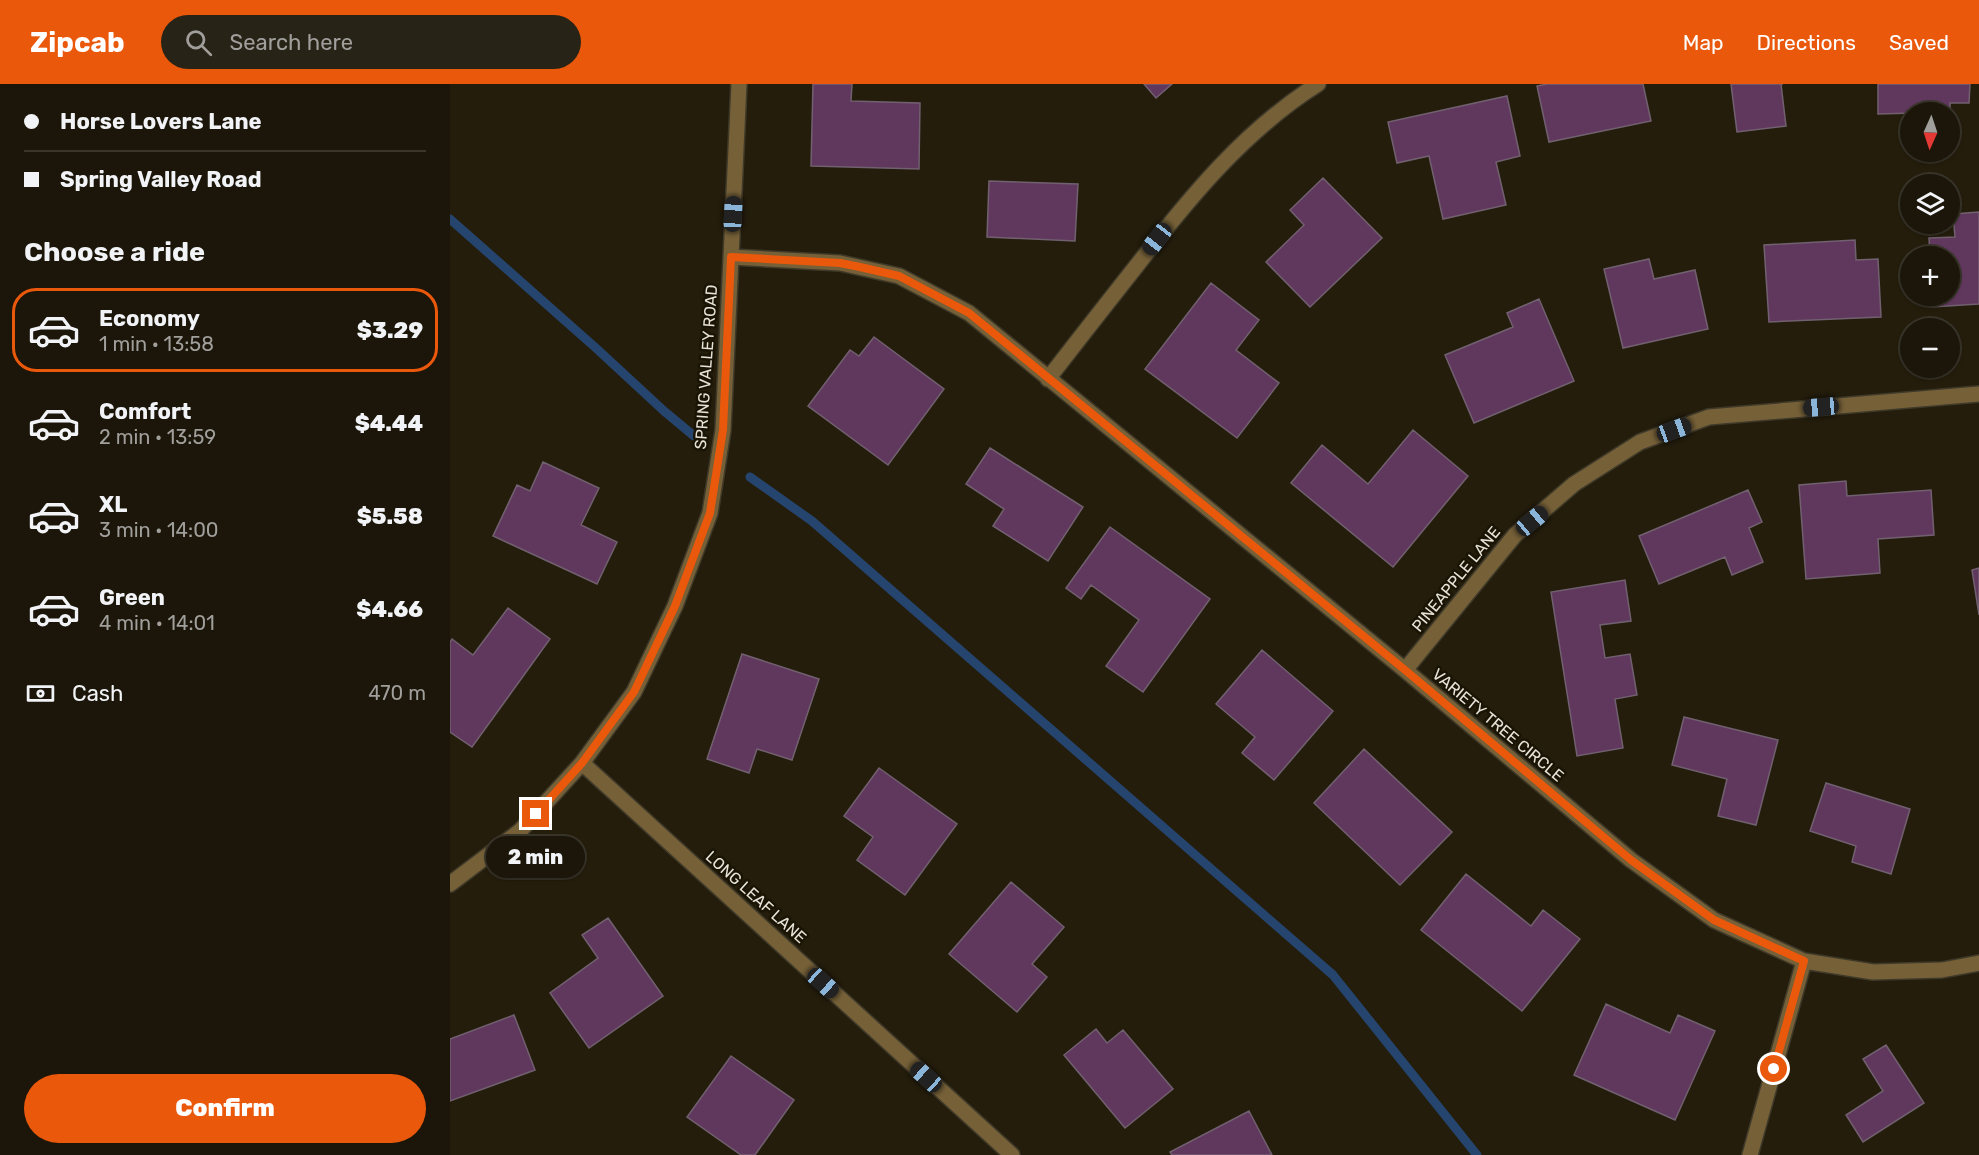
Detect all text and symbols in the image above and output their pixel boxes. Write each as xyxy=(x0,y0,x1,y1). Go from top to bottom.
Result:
search box xyxy=(161,15,581,69)
text: Zipcab xyxy=(30,26,125,59)
icon: search xyxy=(182,26,215,59)
text: Search here xyxy=(230,29,353,56)
text: Map xyxy=(1683,30,1724,55)
text: Directions xyxy=(1757,30,1856,55)
text: Saved xyxy=(1889,30,1949,55)
north arrow xyxy=(1900,102,1960,162)
map controls xyxy=(1900,102,1960,378)
text: Horse Lovers Lane xyxy=(60,108,262,135)
text: Spring Valley Road xyxy=(60,166,262,193)
button: layers xyxy=(1900,174,1960,234)
car xyxy=(723,196,743,232)
car xyxy=(1139,219,1175,259)
text: Choose a ride xyxy=(24,236,205,268)
button: + xyxy=(1900,246,1960,306)
street label: SPRING VALLEY ROAD xyxy=(691,284,721,450)
icon: car xyxy=(27,303,81,357)
text: Economy xyxy=(99,305,200,332)
text: $3.29 xyxy=(357,317,423,344)
button: − xyxy=(1900,318,1960,378)
text: 1 min · 13:58 xyxy=(99,332,214,356)
icon: car xyxy=(27,396,81,450)
car xyxy=(1802,396,1840,418)
text: Comfort xyxy=(99,398,191,425)
text: $4.44 xyxy=(355,410,423,437)
car xyxy=(1654,415,1694,445)
text: 2 min · 13:59 xyxy=(99,425,216,449)
icon: car xyxy=(27,489,81,543)
text: XL xyxy=(99,491,127,518)
text: $5.58 xyxy=(357,503,423,530)
car xyxy=(1512,503,1552,539)
text: 3 min · 14:00 xyxy=(99,518,219,542)
street label: PINEAPPLE LANE xyxy=(1408,523,1504,635)
icon: car xyxy=(27,582,81,636)
text: Green xyxy=(99,584,165,611)
text: $4.66 xyxy=(356,596,423,623)
text: 4 min · 14:01 xyxy=(99,611,215,635)
street label: VARIETY TREE CIRCLE xyxy=(1428,665,1568,785)
icon: cash xyxy=(24,677,57,710)
text: Cash xyxy=(72,680,123,707)
text: 470 m xyxy=(368,681,426,705)
route end xyxy=(522,800,549,827)
callout: 2 min xyxy=(486,835,586,877)
text: 2 min xyxy=(508,845,563,869)
street label: LONG LEAF LANE xyxy=(702,847,810,947)
car xyxy=(804,964,842,1002)
route start xyxy=(1760,1055,1787,1082)
car xyxy=(907,1058,945,1096)
button: Confirm xyxy=(24,1074,426,1143)

